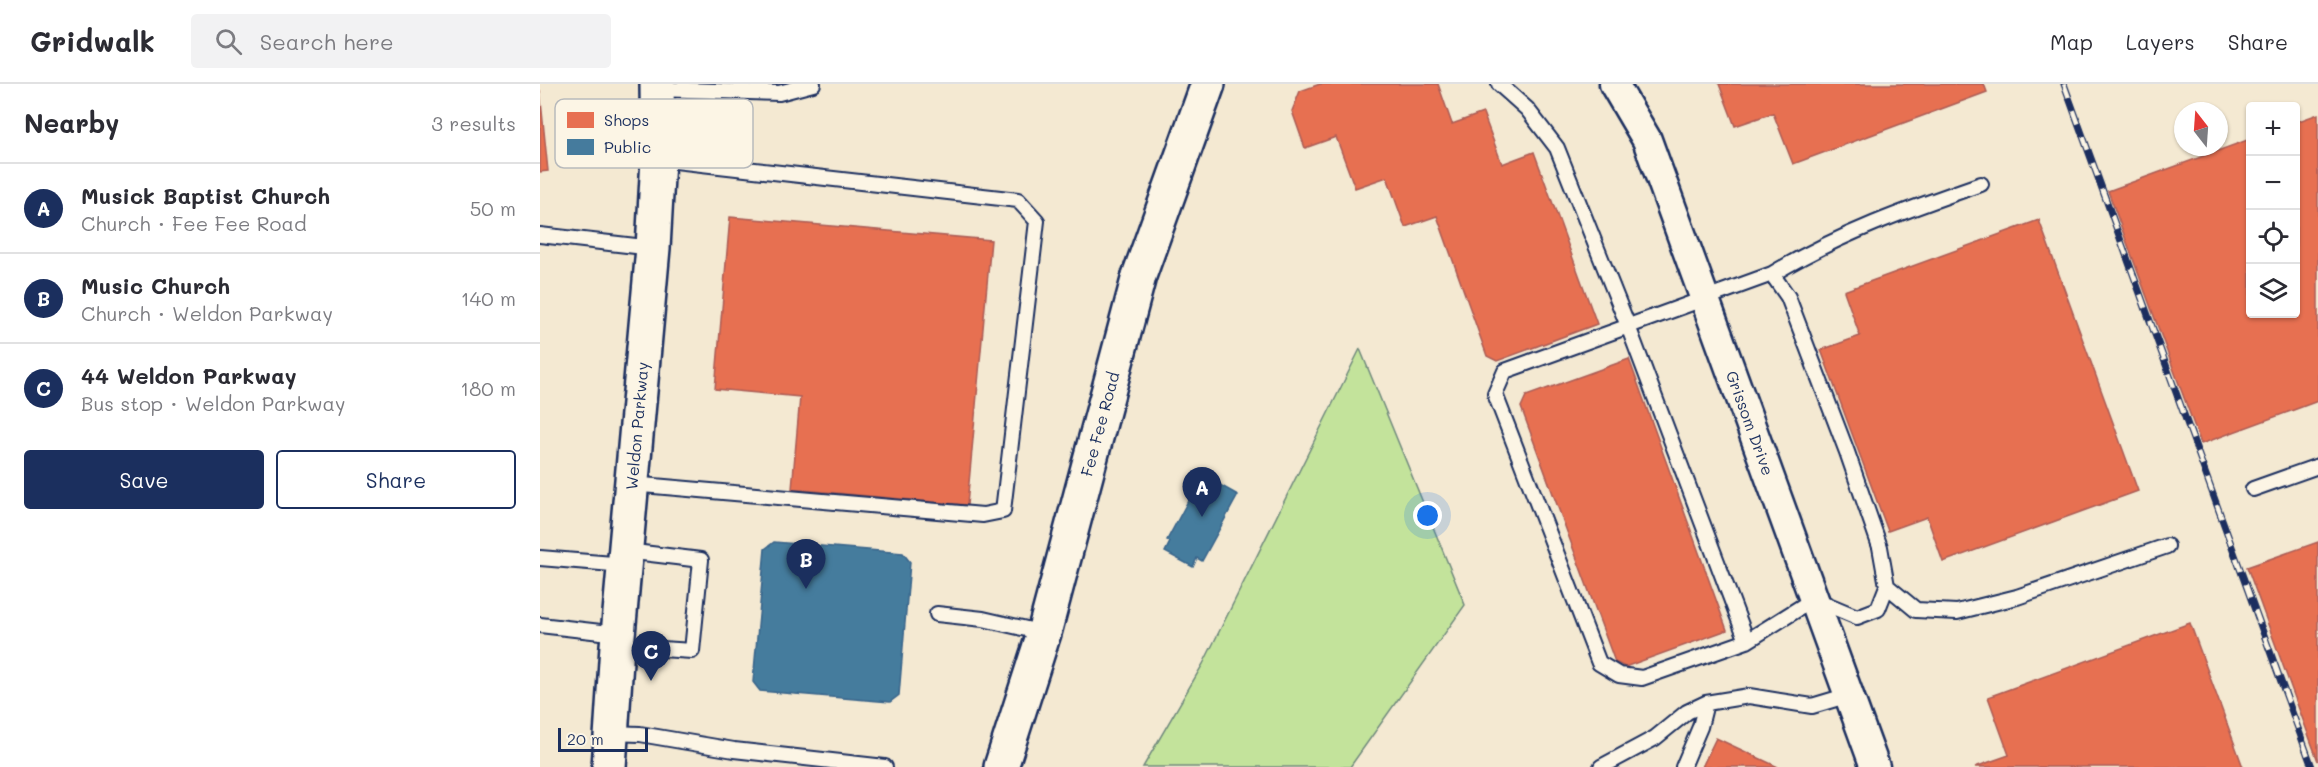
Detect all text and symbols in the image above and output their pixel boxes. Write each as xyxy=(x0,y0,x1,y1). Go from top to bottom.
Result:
search box xyxy=(191,14,611,68)
text: Gridwalk xyxy=(30,23,155,59)
icon: search xyxy=(212,25,245,58)
text: Search here xyxy=(260,27,394,56)
text: Map xyxy=(2050,28,2093,55)
text: Layers xyxy=(2126,28,2195,55)
text: Share xyxy=(2228,28,2288,55)
legend xyxy=(555,99,753,168)
north arrow xyxy=(2174,102,2228,156)
map controls xyxy=(2246,102,2300,318)
button: + xyxy=(2246,102,2300,156)
text: Nearby xyxy=(24,106,119,140)
text: Shops xyxy=(604,109,649,130)
text: 3 results xyxy=(431,110,516,136)
text: Public xyxy=(604,136,651,157)
button: − xyxy=(2246,156,2300,210)
text: Musick Baptist Church xyxy=(81,181,330,210)
text: A xyxy=(37,195,50,221)
text: 50 m xyxy=(470,195,516,221)
text: Church · Fee Fee Road xyxy=(81,210,307,236)
button: locate xyxy=(2246,210,2300,264)
button: layers xyxy=(2246,264,2300,318)
text: Music Church xyxy=(81,271,230,300)
text: B xyxy=(37,285,50,311)
text: 140 m xyxy=(461,285,516,311)
text: Church · Weldon Parkway xyxy=(81,300,333,326)
text: 44 Weldon Parkway xyxy=(81,361,297,390)
street label: Weldon Parkway xyxy=(620,361,653,491)
street label: Grissom Drive xyxy=(1722,368,1779,478)
street label: Fee Fee Road xyxy=(1075,369,1124,479)
text: C xyxy=(36,375,51,401)
text: 180 m xyxy=(460,375,516,401)
text: Bus stop · Weldon Parkway xyxy=(81,390,345,416)
button: Save xyxy=(24,450,264,509)
button: Share xyxy=(276,450,516,509)
pin: A xyxy=(1182,468,1222,517)
your location xyxy=(1413,501,1442,530)
pin: B xyxy=(786,540,826,589)
pin: C xyxy=(632,632,670,681)
scale bar xyxy=(558,725,648,752)
text: 20 m xyxy=(567,728,604,749)

